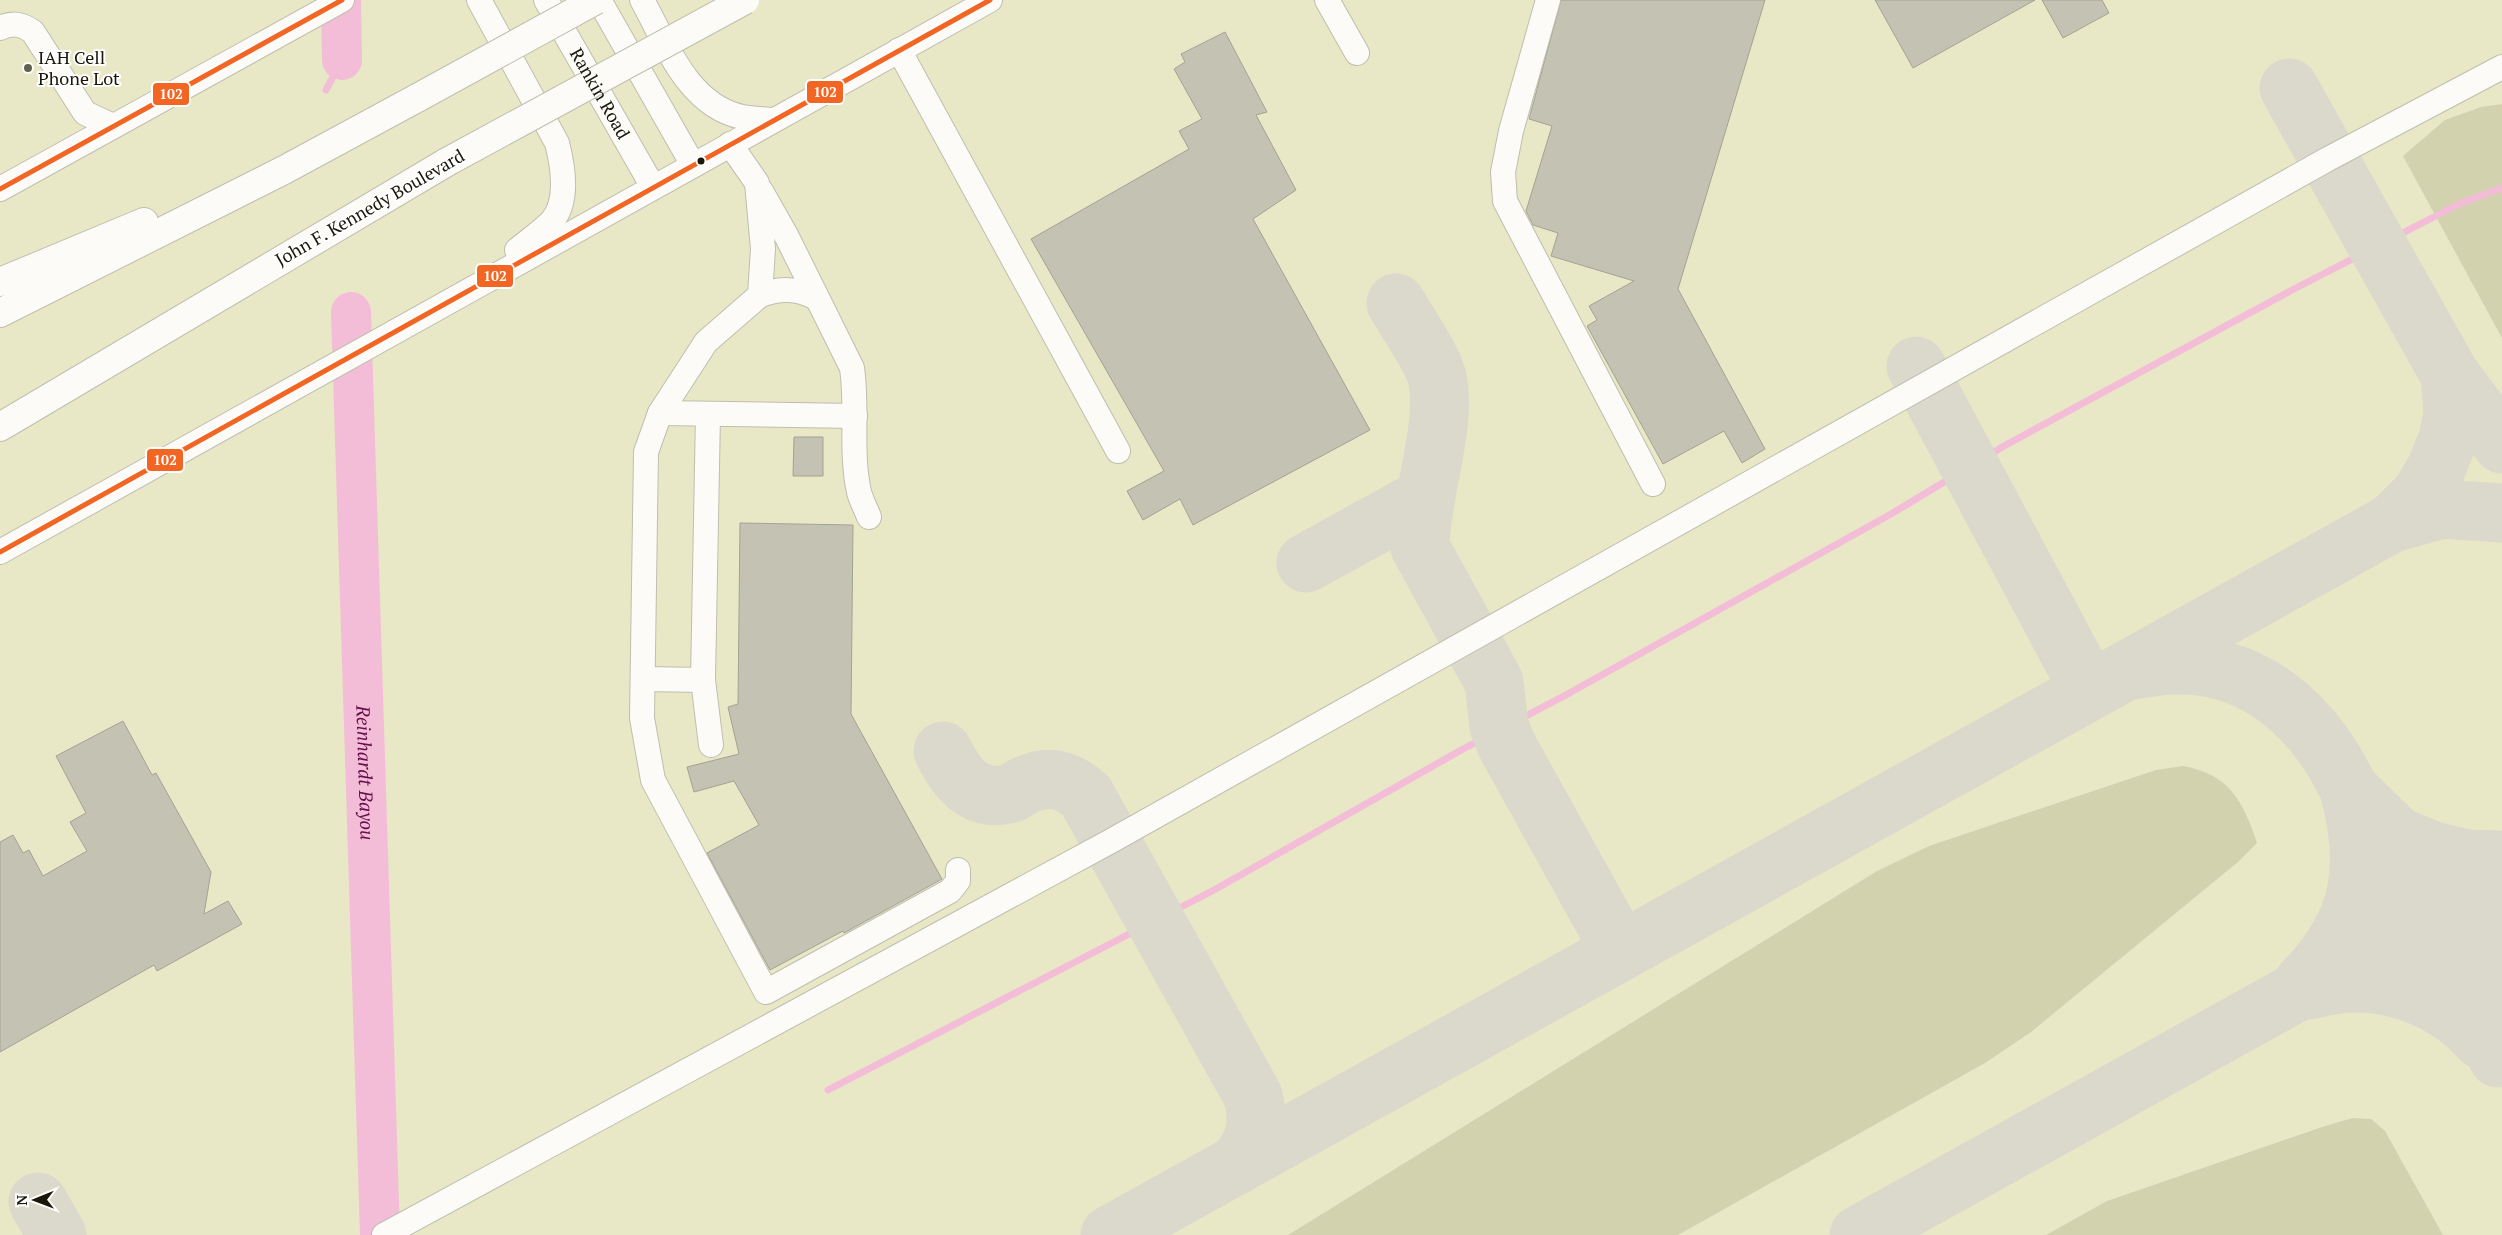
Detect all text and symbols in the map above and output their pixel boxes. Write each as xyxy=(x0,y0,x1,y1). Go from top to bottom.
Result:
street label: Rankin Road xyxy=(565,43,636,143)
place label: IAH Cell Phone Lot xyxy=(38,45,120,90)
marker: IAH Cell Phone Lot xyxy=(22,62,34,74)
line badge: 102 xyxy=(806,80,844,104)
line badge: 102 xyxy=(152,82,190,106)
text: 102 xyxy=(813,82,837,101)
text: 102 xyxy=(159,84,183,103)
street label: John F. Kennedy Boulevard xyxy=(271,143,468,271)
unlabelled marker xyxy=(696,156,706,166)
line badge: 102 xyxy=(476,264,514,288)
text: 102 xyxy=(483,266,507,285)
line badge: 102 xyxy=(146,448,184,472)
text: 102 xyxy=(153,450,177,469)
water label: Reinhardt Bayou xyxy=(351,704,381,841)
north arrow xyxy=(10,1175,60,1225)
text: N xyxy=(12,1194,31,1206)

